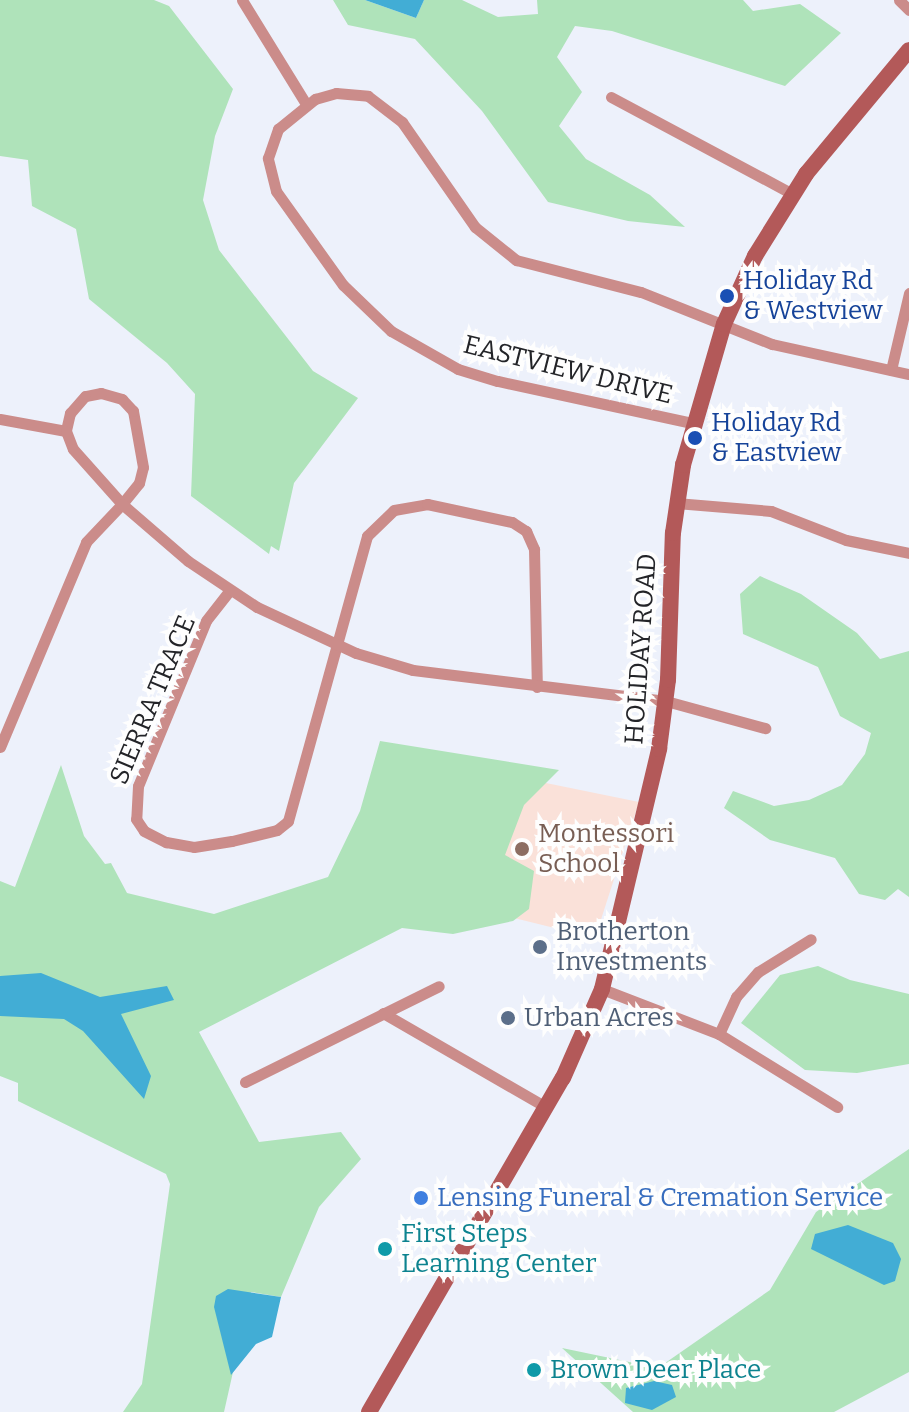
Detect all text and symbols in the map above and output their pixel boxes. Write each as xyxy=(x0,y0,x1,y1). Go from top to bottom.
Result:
place label: Holiday Rd & Westview xyxy=(743,265,882,326)
marker: Holiday Rd & Westview xyxy=(718,287,736,305)
street label: EASTVIEW DRIVE xyxy=(460,329,676,411)
place label: Holiday Rd & Eastview xyxy=(711,407,841,468)
marker: Holiday Rd & Eastview xyxy=(686,429,704,447)
street label: HOLIDAY ROAD xyxy=(619,552,663,746)
street label: SIERRA TRACE xyxy=(103,611,203,789)
place label: Montessori School xyxy=(538,818,674,880)
marker: Montessori School xyxy=(513,840,531,858)
place label: Brotherton Investments xyxy=(556,916,707,978)
marker: Brotherton Investments xyxy=(531,938,549,956)
place label: Urban Acres xyxy=(524,1002,674,1034)
marker: Urban Acres xyxy=(499,1009,517,1027)
place label: Lensing Funeral & Cremation Service xyxy=(437,1182,883,1214)
marker: Lensing Funeral & Cremation Service xyxy=(412,1189,430,1207)
place label: First Steps Learning Center xyxy=(401,1218,597,1280)
marker: First Steps Learning Center xyxy=(376,1240,394,1258)
place label: Brown Deer Place xyxy=(550,1354,761,1386)
marker: Brown Deer Place xyxy=(525,1361,543,1379)

